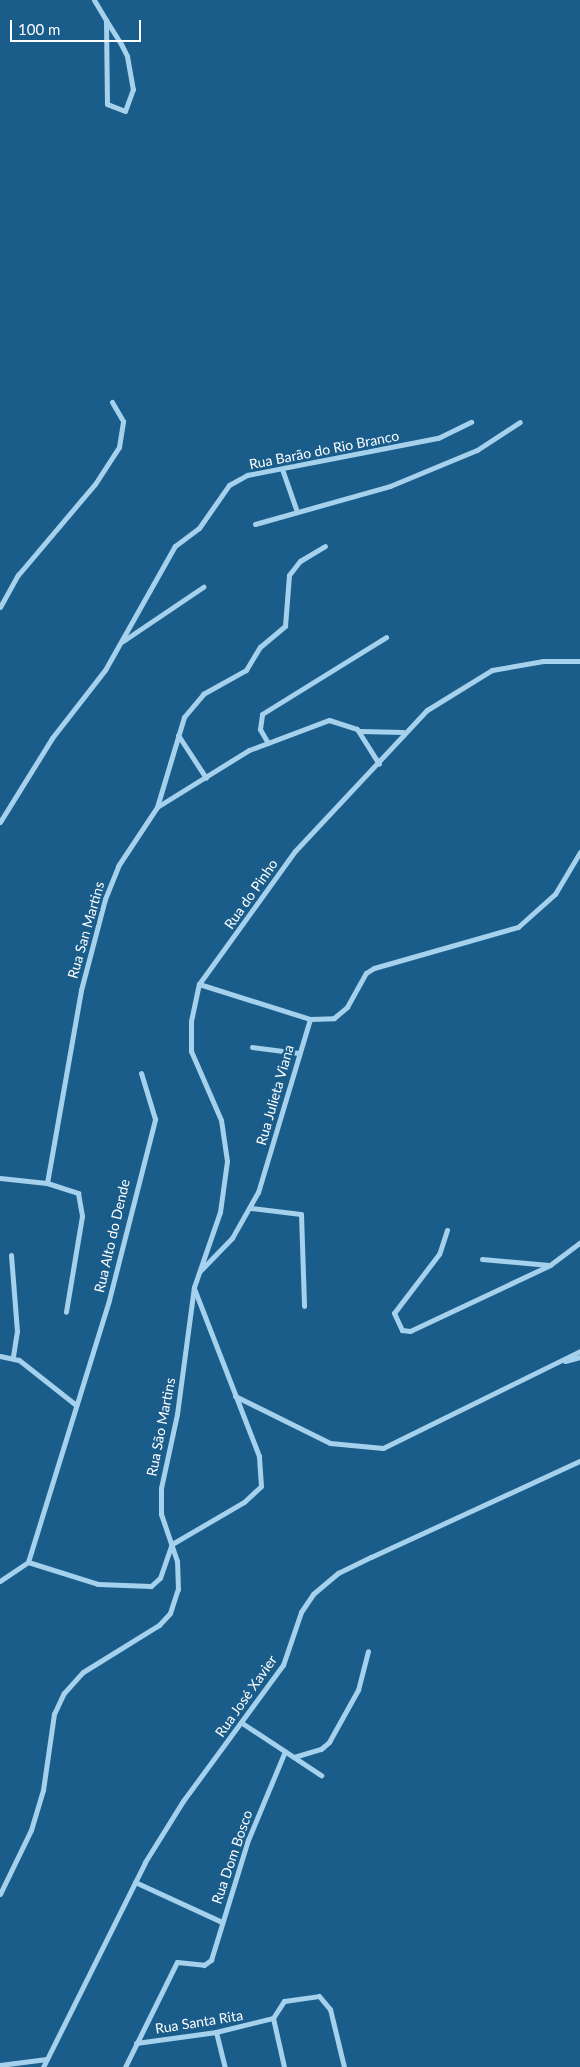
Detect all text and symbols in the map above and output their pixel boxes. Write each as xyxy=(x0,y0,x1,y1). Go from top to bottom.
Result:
scale bar xyxy=(12,10,144,42)
text: 100 m xyxy=(18,20,60,38)
street label: Rua Barão do Rio Branco xyxy=(248,427,400,473)
street label: Rua do Pinho xyxy=(221,856,281,932)
street label: Rua San Martins xyxy=(64,880,108,980)
street label: Rua Julieta Viana xyxy=(253,1042,297,1148)
street label: Rua Alto do Dende xyxy=(91,1177,133,1295)
street label: Rua São Martins xyxy=(143,1376,179,1478)
street label: Rua José Xavier xyxy=(211,1652,281,1740)
street label: Rua Dom Bosco xyxy=(208,1808,256,1906)
street label: Rua Santa Rita xyxy=(154,2007,244,2037)

